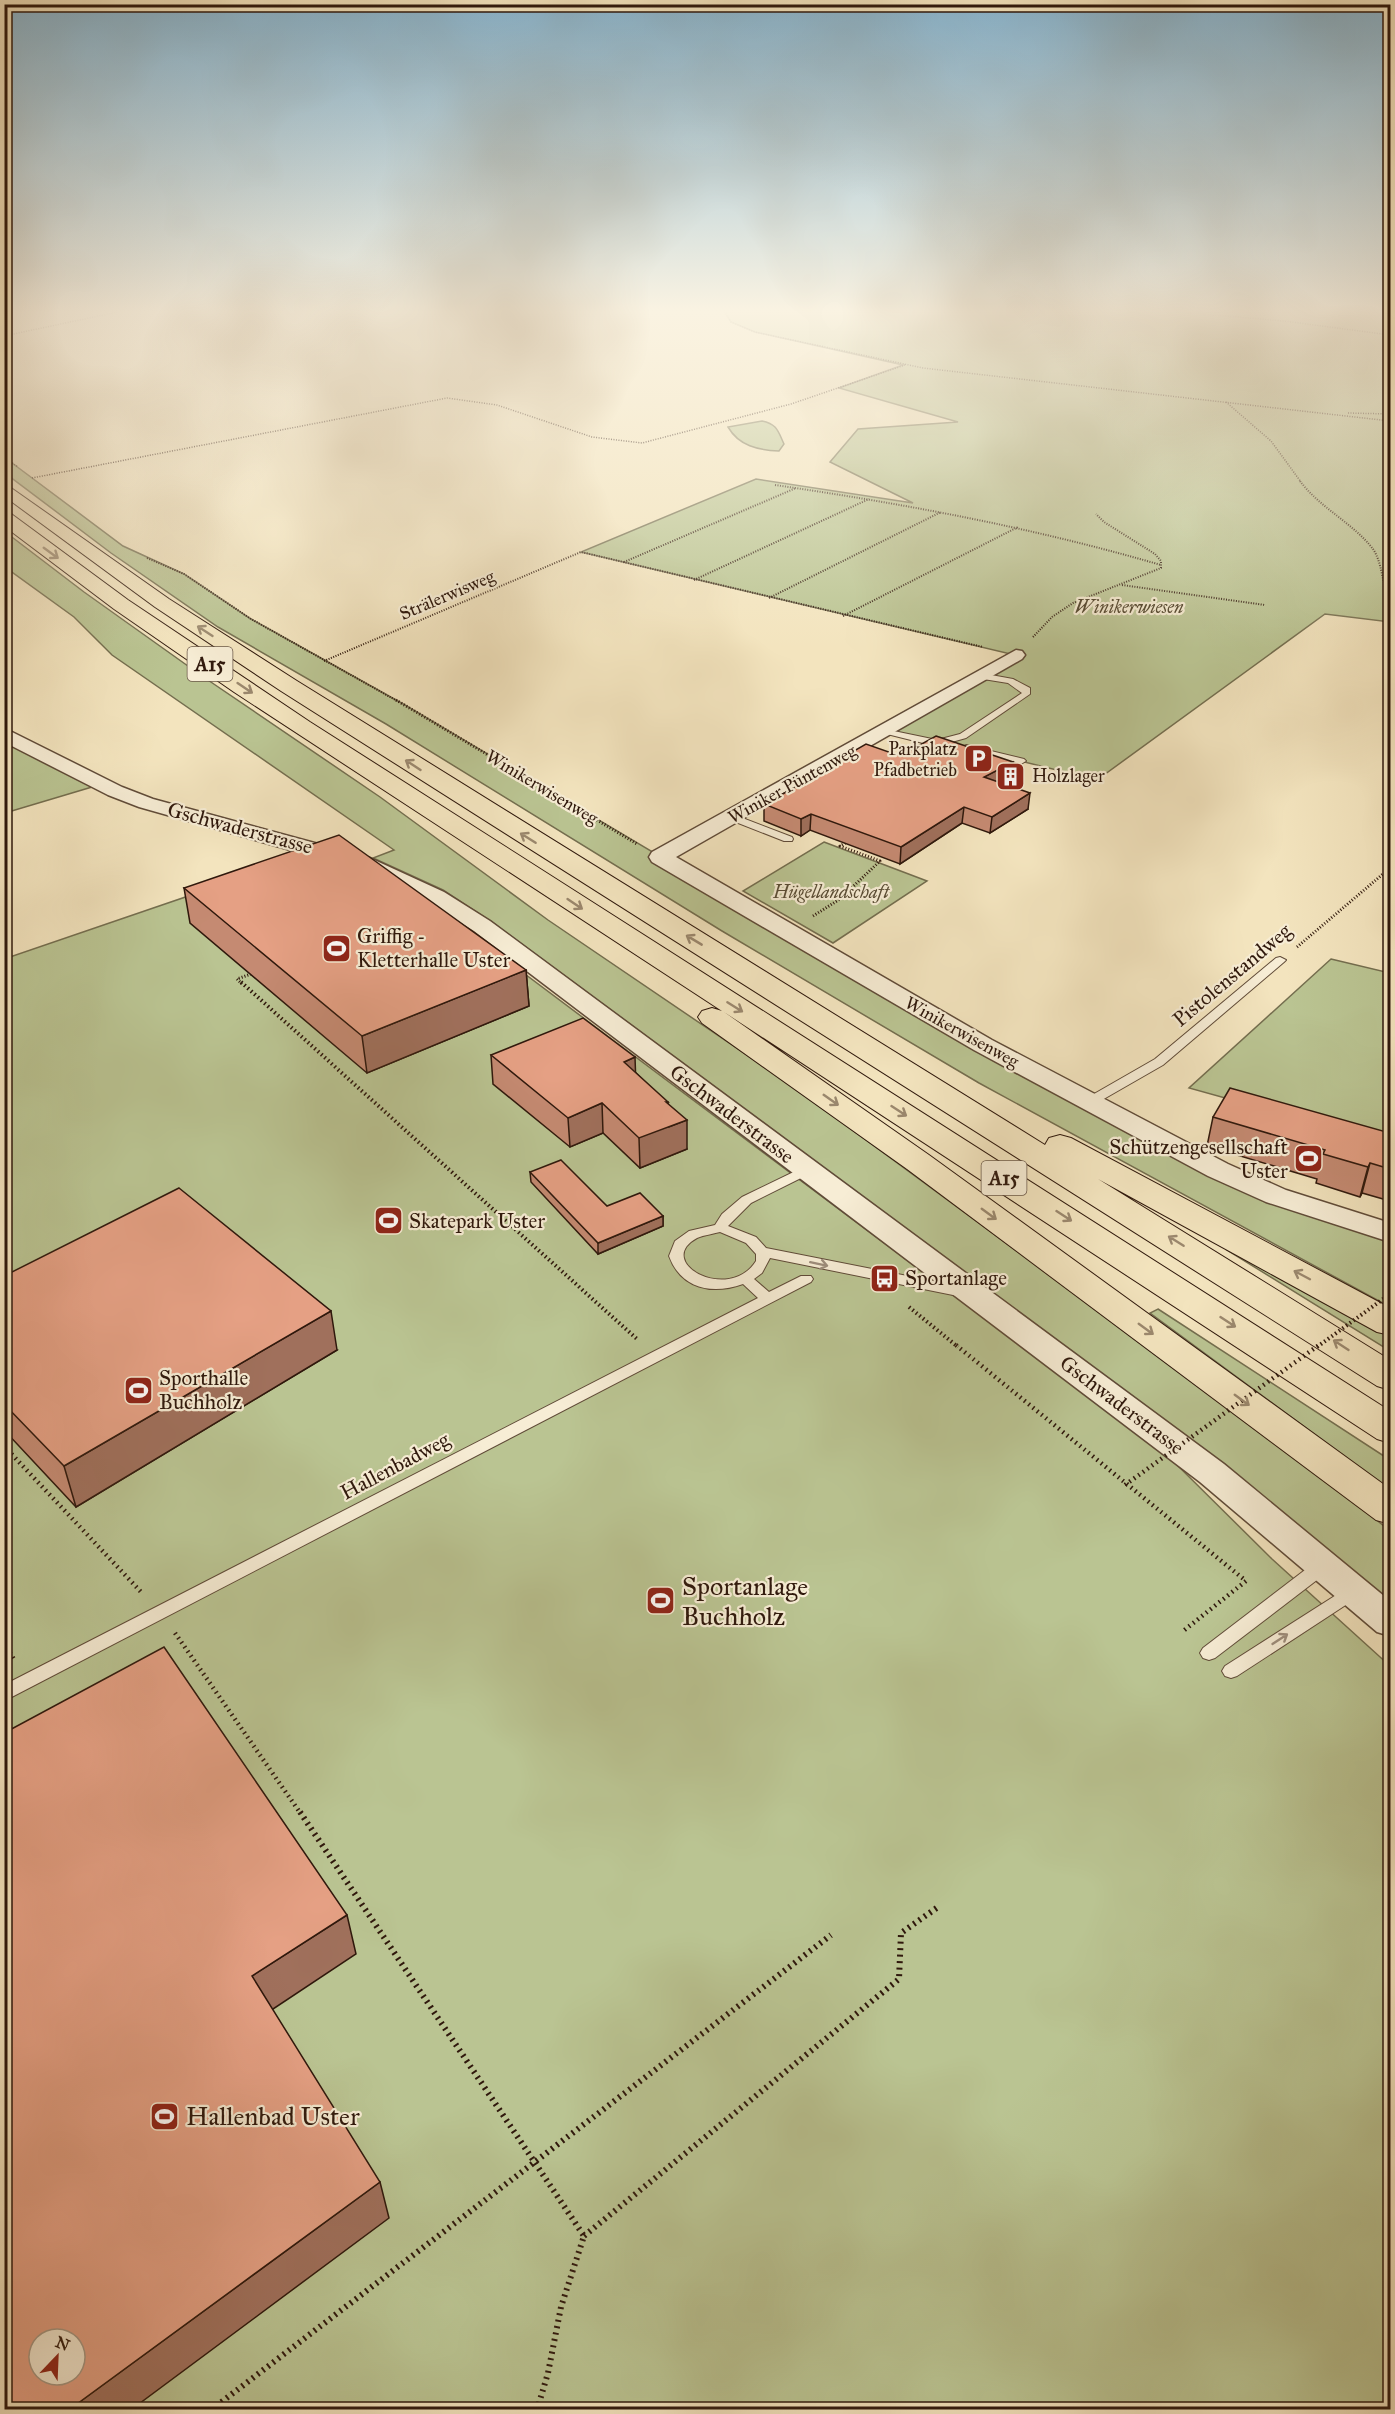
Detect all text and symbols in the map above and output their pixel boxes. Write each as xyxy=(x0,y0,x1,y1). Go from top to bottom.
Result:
one-way arrow xyxy=(42,547,58,559)
street label: Strälerwisweg xyxy=(396,565,499,626)
park label: Winikerwiesen xyxy=(1075,596,1184,618)
one-way arrow xyxy=(197,625,214,637)
road number: A15 xyxy=(188,647,232,681)
one-way arrow xyxy=(236,682,253,694)
place label: Parkplatz Pfadbetrieb xyxy=(874,738,957,781)
street label: Winiker Püntenweg xyxy=(724,739,861,829)
parking icon: Parkplatz Pfadbetrieb xyxy=(962,743,994,775)
street label: Winikerwisenweg xyxy=(481,745,603,830)
one-way arrow xyxy=(404,759,421,772)
building icon: Holzlager xyxy=(995,760,1027,792)
place label: Holzlager xyxy=(1032,765,1105,788)
street label: Gschwaderstrasse xyxy=(165,796,316,860)
one-way arrow xyxy=(519,831,536,844)
park label: Hügellandschaft xyxy=(772,881,890,903)
one-way arrow xyxy=(566,898,583,910)
street label: Pistolenstandweg xyxy=(1167,918,1297,1032)
place label: Griffig - Kletterhalle Uster xyxy=(357,923,511,973)
sports icon: Griffig - Kletterhalle Uster xyxy=(320,932,352,964)
one-way arrow xyxy=(686,933,703,945)
street label: Winikerwisenweg xyxy=(901,992,1023,1074)
one-way arrow xyxy=(726,1000,743,1013)
street label: Gschwaderstrasse xyxy=(665,1059,800,1169)
one-way arrow xyxy=(822,1094,838,1106)
one-way arrow xyxy=(890,1106,907,1118)
place label: Schützengesellschaft Uster xyxy=(1109,1134,1289,1184)
sports icon: Schützengesellschaft Uster xyxy=(1293,1143,1325,1175)
road number: A15 xyxy=(982,1161,1026,1195)
sports icon: Skatepark Uster xyxy=(372,1205,404,1237)
place label: Skatepark Uster xyxy=(409,1208,545,1234)
one-way arrow xyxy=(981,1208,997,1220)
one-way arrow xyxy=(1055,1210,1072,1223)
one-way arrow xyxy=(1168,1234,1185,1247)
one-way arrow xyxy=(809,1259,828,1270)
bus stop icon: Sportanlage xyxy=(868,1262,900,1294)
place label: Sportanlage xyxy=(905,1265,1007,1291)
one-way arrow xyxy=(1294,1269,1311,1281)
one-way arrow xyxy=(1219,1316,1235,1328)
one-way arrow xyxy=(1138,1323,1154,1336)
one-way arrow xyxy=(1333,1339,1350,1351)
street label: Gschwaderstrasse xyxy=(1055,1350,1190,1460)
place label: Sporthalle Buchholz xyxy=(159,1365,248,1415)
sports icon: Sporthalle Buchholz xyxy=(122,1374,154,1406)
one-way arrow xyxy=(1234,1394,1250,1406)
street label: Hallenbadweg xyxy=(336,1426,454,1506)
place label: Sportanlage Buchholz xyxy=(682,1570,808,1632)
sports icon: Sportanlage Buchholz xyxy=(645,1585,677,1617)
one-way arrow xyxy=(1271,1632,1288,1644)
sports icon: Hallenbad Uster xyxy=(149,2100,181,2132)
place label: Hallenbad Uster xyxy=(186,2100,360,2132)
north arrow xyxy=(27,2327,87,2387)
text: N xyxy=(53,2332,73,2355)

